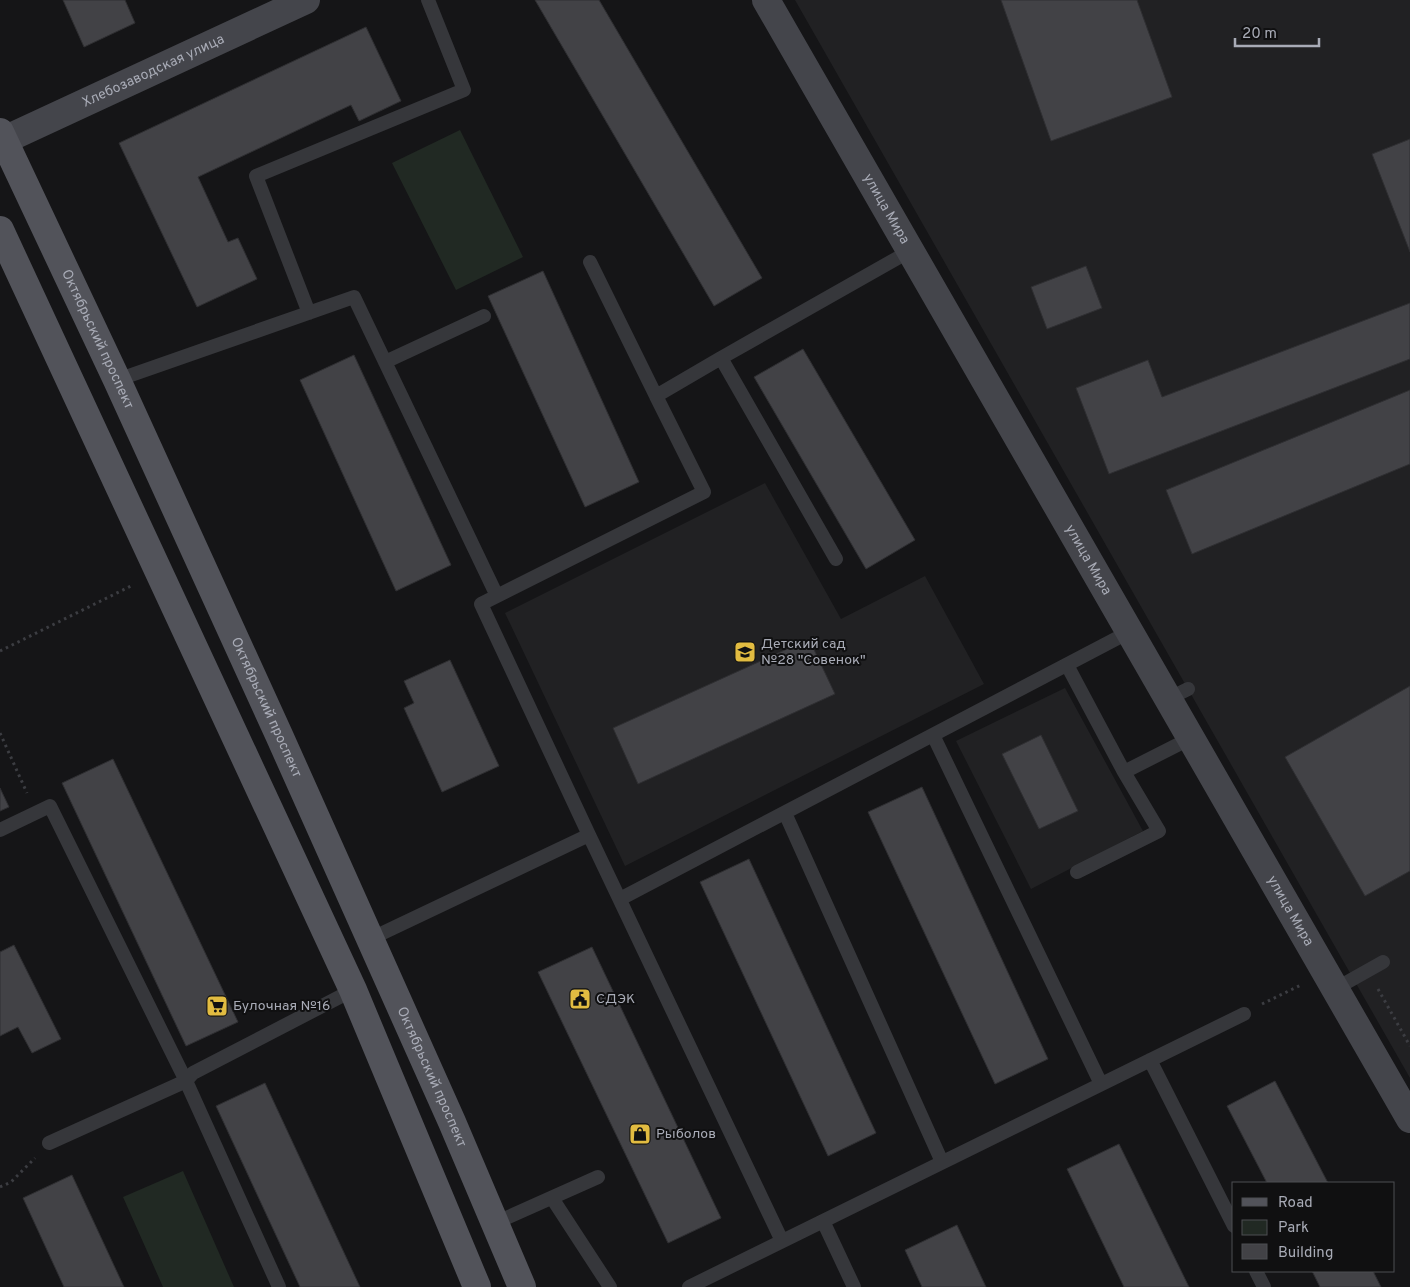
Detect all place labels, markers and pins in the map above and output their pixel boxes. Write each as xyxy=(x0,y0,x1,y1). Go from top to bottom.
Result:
place label: Детский сад №28 "Совенок" xyxy=(761,636,866,669)
school or university icon: Детский сад №28 "Совенок" xyxy=(733,640,757,664)
public building icon: СДЭК xyxy=(568,987,592,1011)
place label: СДЭК xyxy=(596,991,635,1008)
supermarket icon: Булочная №16 xyxy=(205,994,229,1018)
place label: Булочная №16 xyxy=(233,998,330,1015)
shop icon: Рыболов xyxy=(628,1122,652,1146)
place label: Рыболов xyxy=(656,1126,716,1143)

